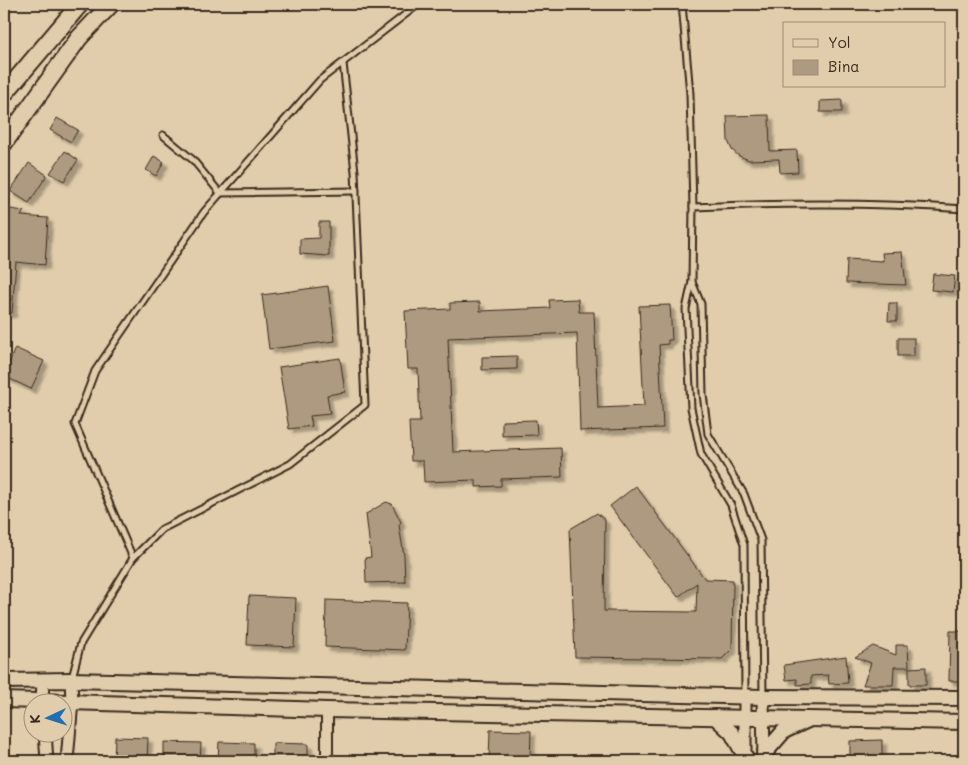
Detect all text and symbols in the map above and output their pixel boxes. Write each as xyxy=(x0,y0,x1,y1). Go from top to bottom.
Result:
legend xyxy=(783,22,946,88)
text: Yol xyxy=(828,32,851,52)
text: Bina xyxy=(828,56,860,76)
north arrow xyxy=(22,692,72,742)
text: K xyxy=(25,714,44,724)

